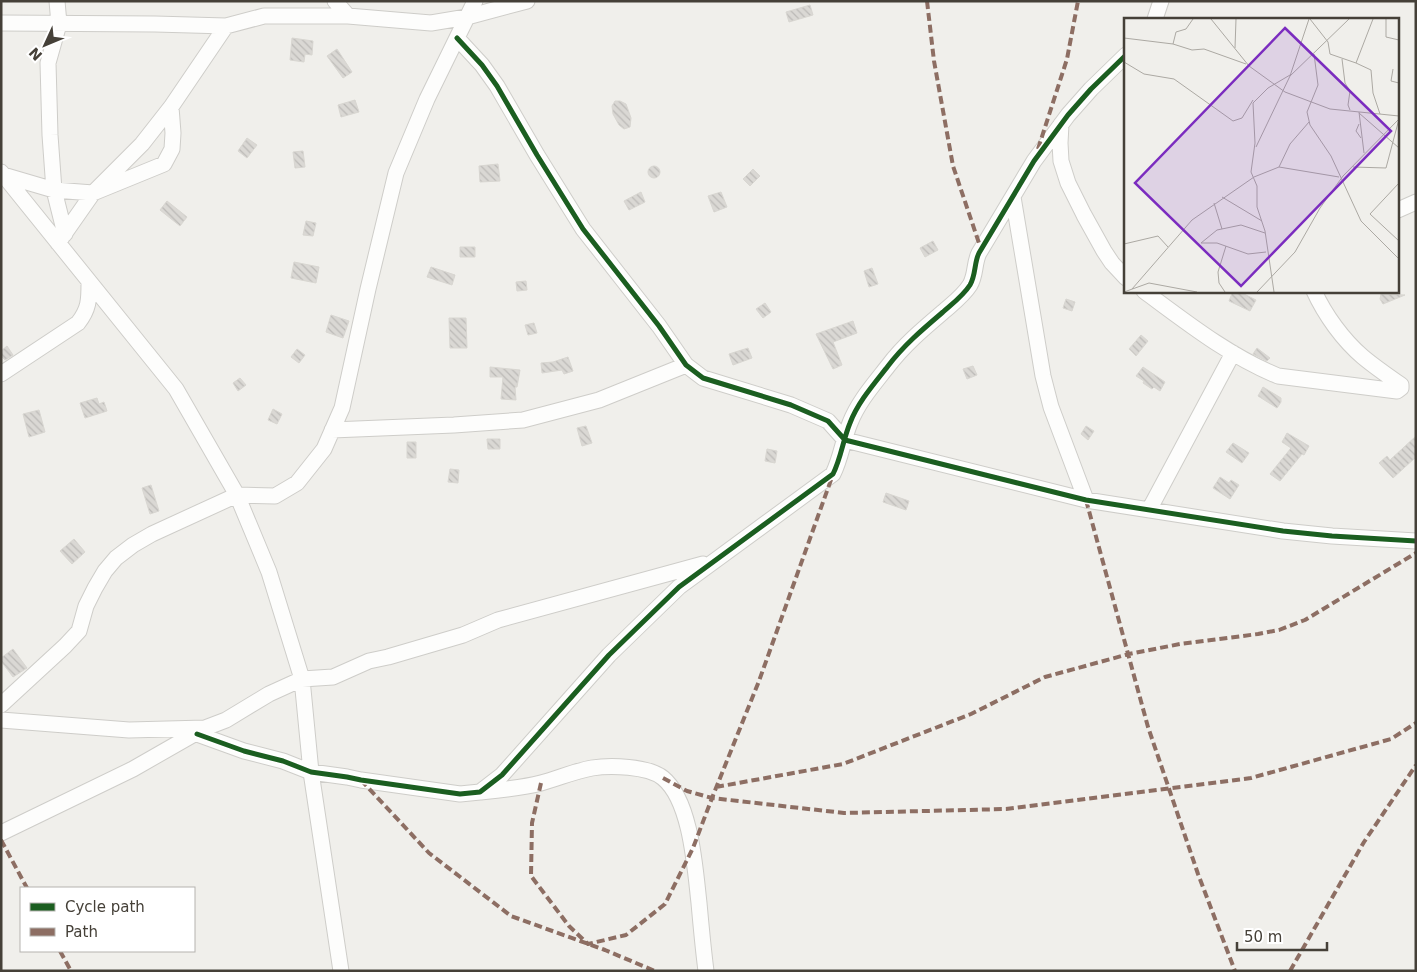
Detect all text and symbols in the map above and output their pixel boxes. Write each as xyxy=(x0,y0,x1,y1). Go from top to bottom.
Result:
inset map xyxy=(1124,18,1400,292)
north arrow xyxy=(20,20,70,70)
text: N xyxy=(26,44,45,64)
legend xyxy=(20,887,195,952)
text: Cycle path xyxy=(65,898,145,916)
scale bar xyxy=(1237,920,1327,952)
text: Path xyxy=(65,923,98,941)
text: 50 m xyxy=(1244,928,1282,946)

